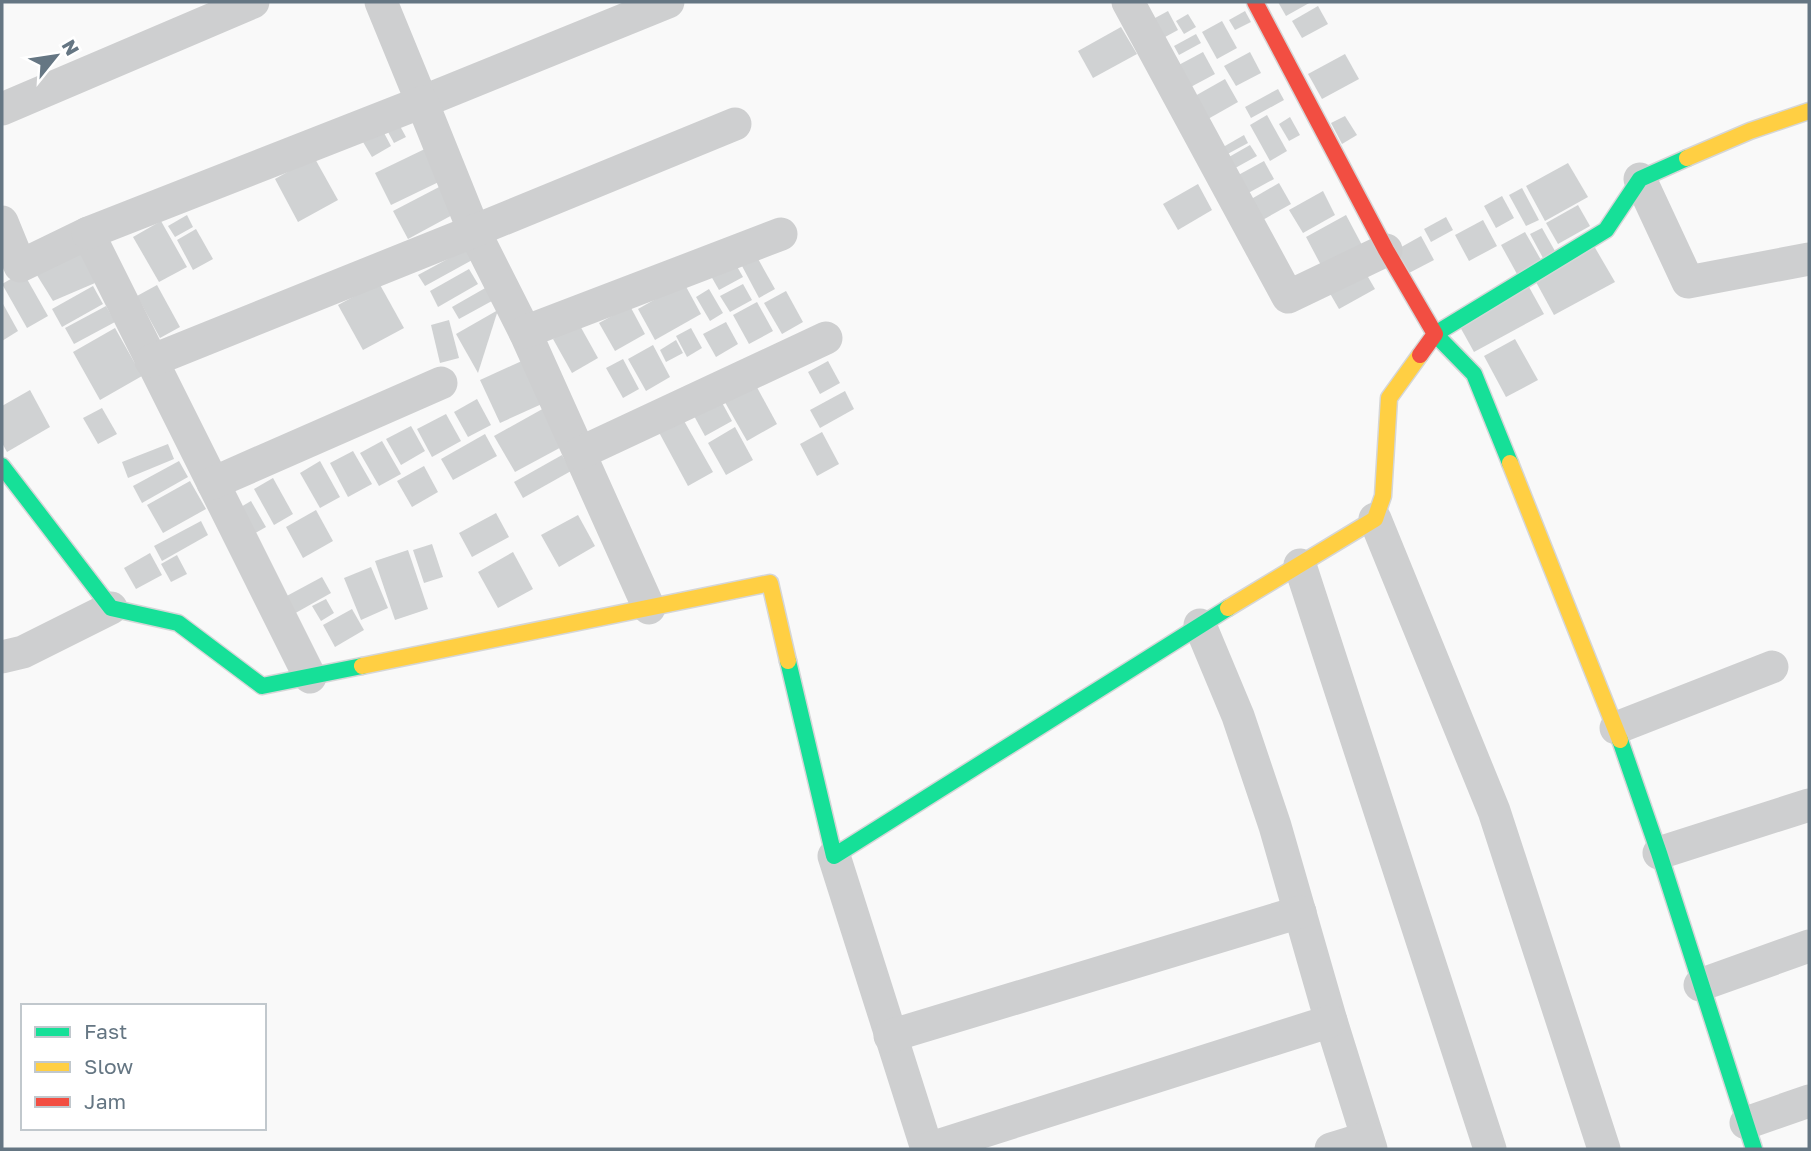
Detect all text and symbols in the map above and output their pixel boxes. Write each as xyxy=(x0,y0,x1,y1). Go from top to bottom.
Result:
north arrow xyxy=(21,21,91,91)
text: N xyxy=(58,35,85,59)
legend xyxy=(21,1004,266,1130)
text: Fast xyxy=(84,1018,127,1044)
text: Slow xyxy=(84,1053,133,1079)
text: Jam xyxy=(84,1088,126,1114)

